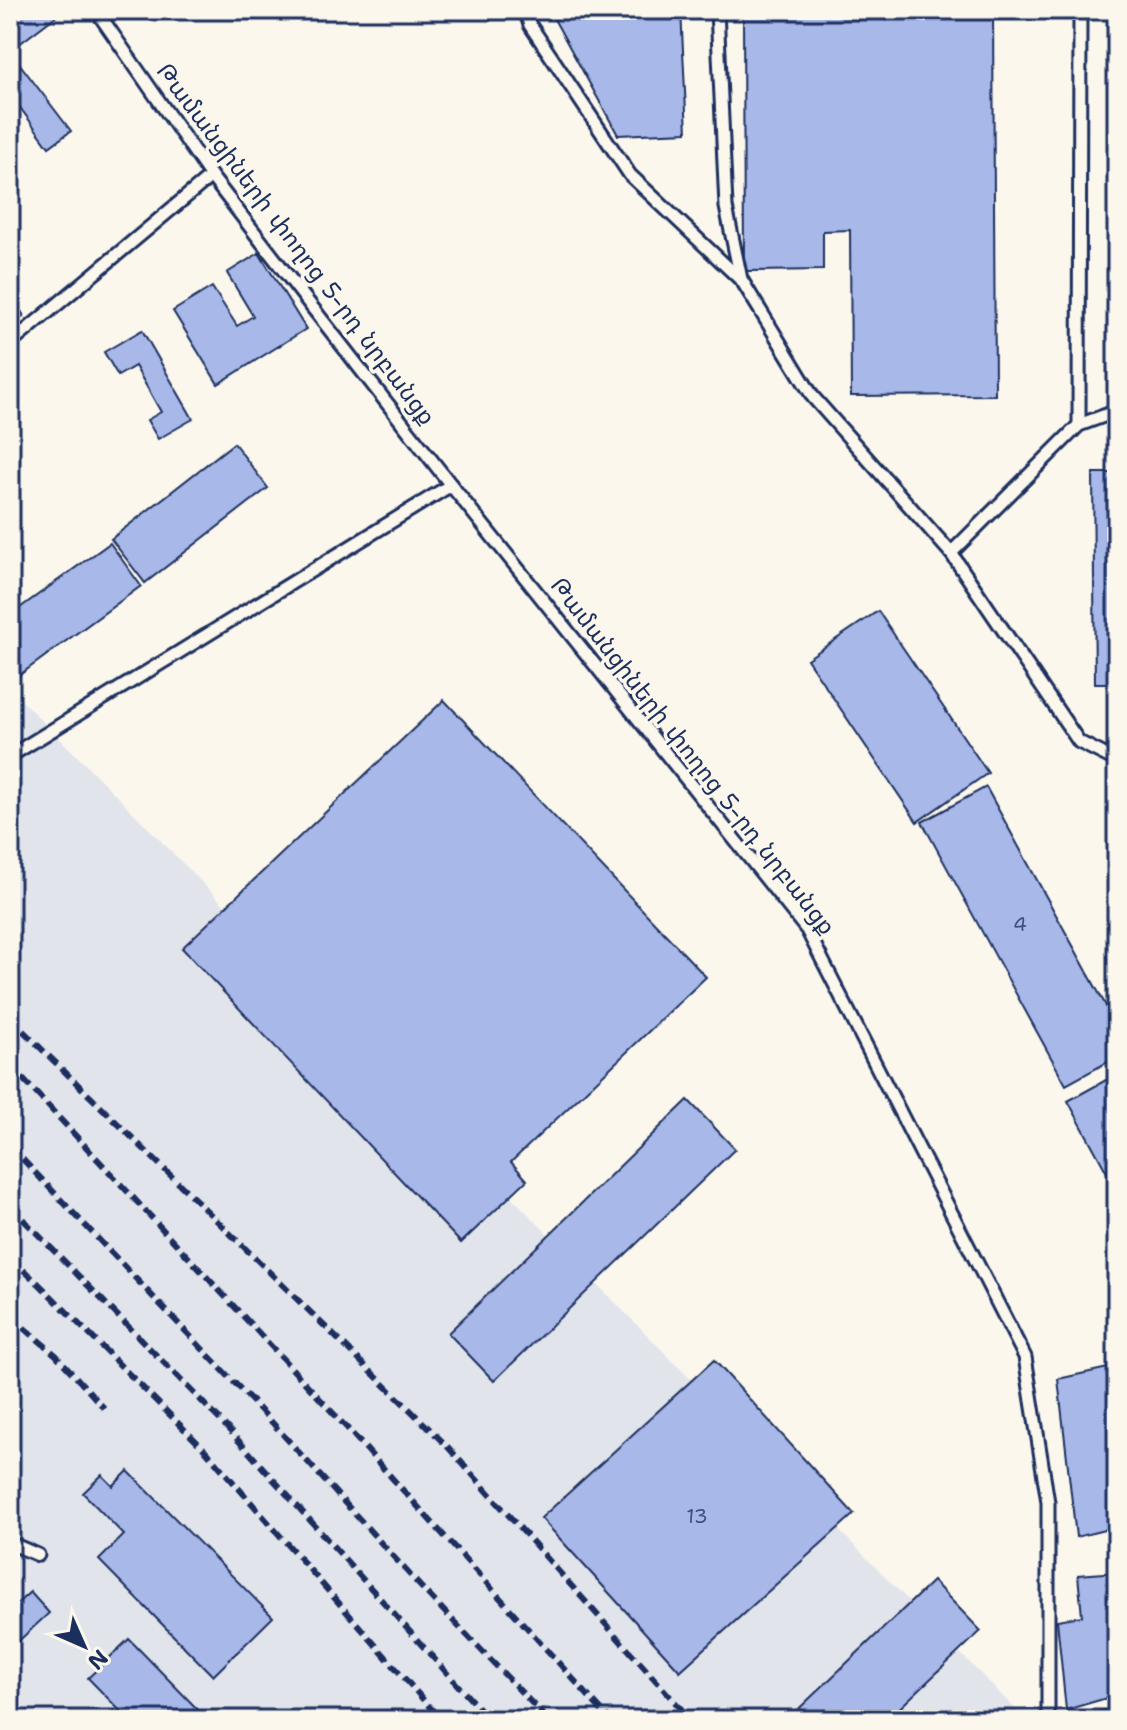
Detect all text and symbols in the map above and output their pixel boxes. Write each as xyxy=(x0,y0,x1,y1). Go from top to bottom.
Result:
street label: Թամանցիների փողոց 5-րդ նրբանցք xyxy=(149,56,443,432)
street label: Թամանցիների փողոց 5-րդ նրբանցք xyxy=(543,571,843,941)
house number: 4 xyxy=(1013,911,1027,937)
house number: 13 xyxy=(686,1503,708,1529)
north arrow xyxy=(44,1606,124,1686)
text: N xyxy=(81,1643,114,1676)

